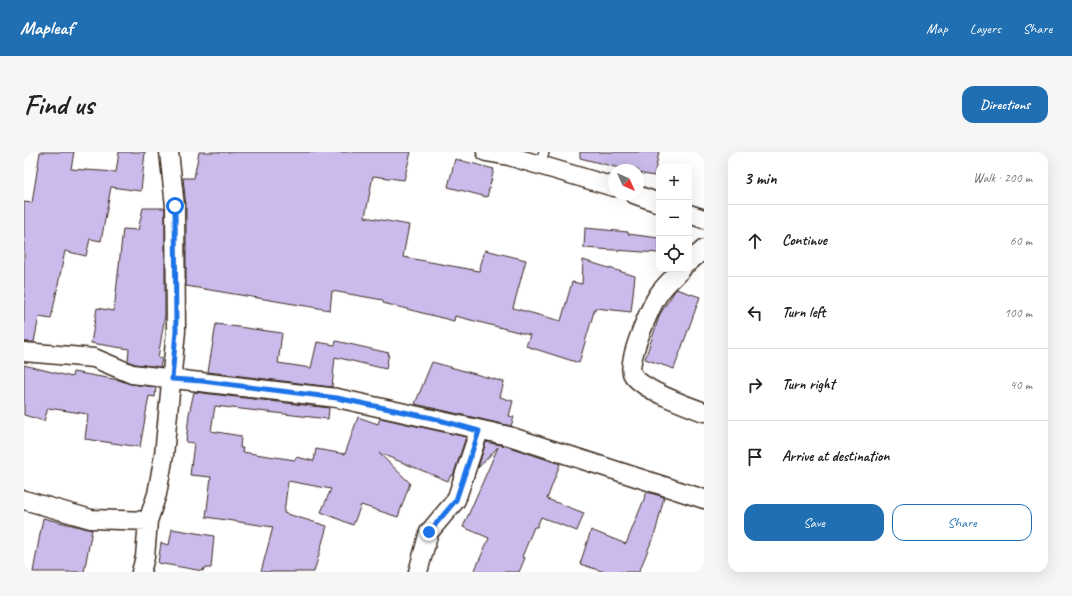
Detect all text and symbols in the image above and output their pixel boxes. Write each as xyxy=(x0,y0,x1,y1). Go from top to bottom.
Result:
text: Mapleaf xyxy=(20,16,73,40)
text: Map xyxy=(926,20,948,37)
text: Layers xyxy=(970,20,1001,37)
text: Share xyxy=(1023,20,1052,37)
button: Directions xyxy=(962,86,1048,123)
text: Find us xyxy=(24,87,94,122)
north arrow xyxy=(608,164,644,200)
map controls xyxy=(656,164,692,272)
button: + xyxy=(656,164,692,200)
text: 3 min xyxy=(744,168,777,189)
text: Walk · 200 m xyxy=(973,170,1032,186)
route start xyxy=(166,197,184,215)
button: − xyxy=(656,200,692,236)
icon: ahead xyxy=(744,230,766,252)
text: Continue xyxy=(782,231,827,250)
text: 60 m xyxy=(1010,233,1032,249)
button: locate xyxy=(656,236,692,272)
icon: left xyxy=(744,302,766,324)
text: Turn left xyxy=(782,303,825,322)
text: 100 m xyxy=(1004,305,1032,321)
icon: right xyxy=(744,374,766,396)
text: Turn right xyxy=(782,375,835,394)
text: 40 m xyxy=(1010,377,1032,393)
icon: arrive xyxy=(744,446,766,468)
text: Arrive at destination xyxy=(782,447,889,466)
button: Save xyxy=(744,504,884,541)
button: Share xyxy=(892,504,1032,541)
route end xyxy=(420,523,438,541)

